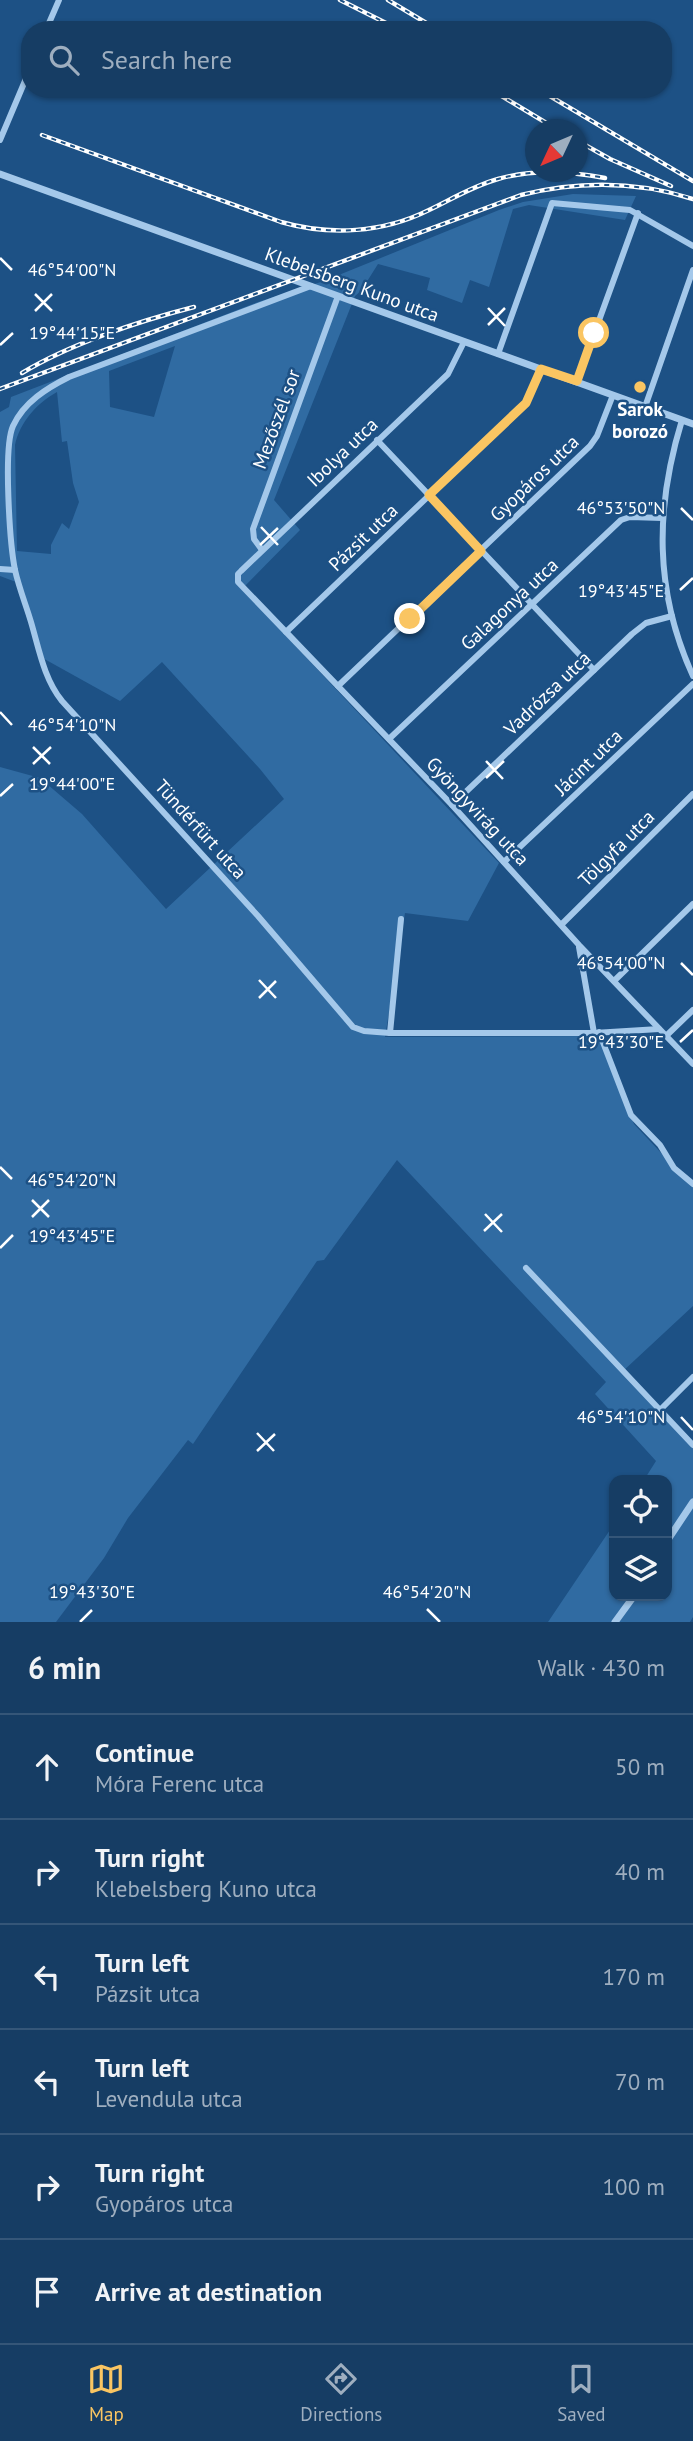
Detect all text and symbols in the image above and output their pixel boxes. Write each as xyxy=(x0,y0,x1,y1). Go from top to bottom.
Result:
search box xyxy=(21,21,672,98)
icon: search xyxy=(45,41,83,79)
text: Search here xyxy=(101,43,232,76)
north arrow xyxy=(525,119,588,182)
street label: Klebelsberg Kuno utca xyxy=(262,241,442,327)
text: 46°54'00"N xyxy=(28,258,116,281)
route start xyxy=(578,317,609,348)
text: 19°44'15"E xyxy=(29,321,115,344)
street label: Mezőszél sor xyxy=(247,366,305,472)
marker: Sarok borozó xyxy=(632,379,648,395)
place label: Sarok borozó xyxy=(612,397,668,443)
street label: Ibolya utca xyxy=(302,412,382,492)
street label: Gyopáros utca xyxy=(485,430,583,526)
text: 46°53'50"N xyxy=(577,496,665,519)
street label: Pázsit utca xyxy=(323,498,403,576)
street label: Galagonya utca xyxy=(455,553,563,655)
text: 19°43'45"E xyxy=(578,579,664,602)
route end xyxy=(394,603,425,634)
street label: Vadrózsa utca xyxy=(498,646,595,741)
text: 46°54'10"N xyxy=(28,713,116,736)
street label: Jácint utca xyxy=(548,724,627,801)
street label: Gyöngyvirág utca xyxy=(422,752,534,870)
text: 19°44'00"E xyxy=(29,772,115,795)
street label: Tündérfürt utca xyxy=(150,774,252,884)
street label: Tölgyfa utca xyxy=(573,805,659,891)
text: 46°54'00"N xyxy=(577,951,665,974)
text: 19°43'30"E xyxy=(578,1030,664,1053)
text: 46°54'20"N xyxy=(28,1168,116,1191)
text: 19°43'45"E xyxy=(29,1224,115,1247)
text: 46°54'10"N xyxy=(577,1405,665,1428)
map controls xyxy=(609,1475,672,1601)
button: locate xyxy=(609,1475,672,1538)
button: layers xyxy=(609,1538,672,1601)
text: 19°43'30"E xyxy=(49,1580,135,1603)
text: 46°54'20"N xyxy=(383,1580,471,1603)
text: 6 min xyxy=(28,1648,101,1687)
text: Walk · 430 m xyxy=(538,1653,665,1682)
text: Continue xyxy=(95,1736,194,1769)
icon: ahead xyxy=(28,1748,66,1786)
text: 50 m xyxy=(615,1752,665,1781)
text: Móra Ferenc utca xyxy=(95,1769,264,1798)
text: Turn right xyxy=(95,1841,204,1874)
icon: right xyxy=(28,1853,66,1891)
text: 40 m xyxy=(615,1857,665,1886)
text: Klebelsberg Kuno utca xyxy=(95,1874,317,1903)
text: Turn left xyxy=(95,1946,189,1979)
icon: left xyxy=(28,1958,66,1996)
text: 170 m xyxy=(603,1962,665,1991)
text: Pázsit utca xyxy=(95,1979,200,2008)
text: Turn left xyxy=(95,2051,189,2084)
icon: left xyxy=(28,2063,66,2101)
text: 70 m xyxy=(615,2067,665,2096)
text: Levendula utca xyxy=(95,2084,243,2113)
text: Turn right xyxy=(95,2156,204,2189)
icon: right xyxy=(28,2168,66,2206)
text: 100 m xyxy=(603,2172,665,2201)
text: Gyopáros utca xyxy=(95,2189,233,2218)
icon: arrive xyxy=(28,2273,66,2311)
text: Arrive at destination xyxy=(95,2275,322,2308)
tab: Map xyxy=(87,2360,125,2426)
tab: Directions xyxy=(300,2360,382,2426)
tab: Saved xyxy=(557,2360,606,2426)

